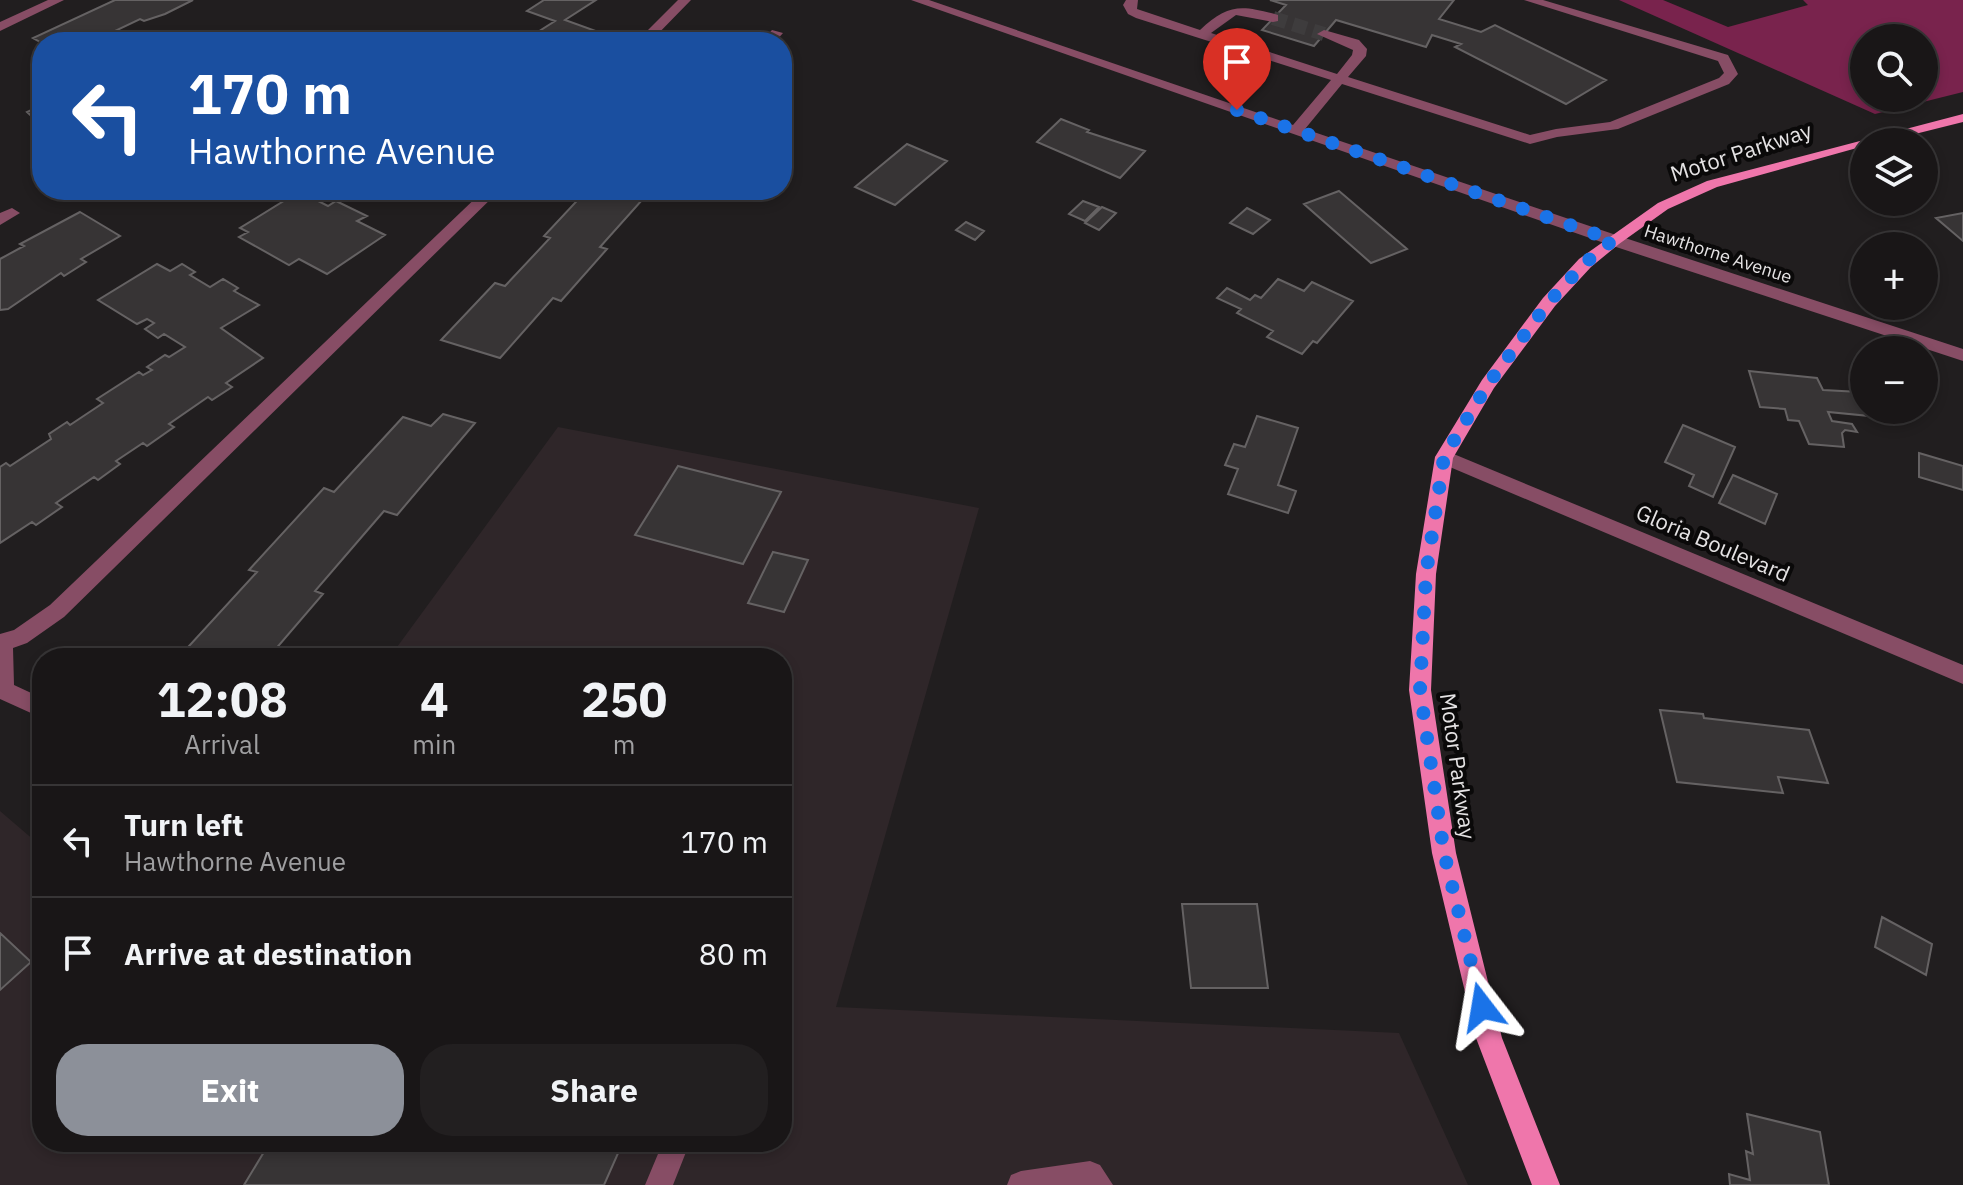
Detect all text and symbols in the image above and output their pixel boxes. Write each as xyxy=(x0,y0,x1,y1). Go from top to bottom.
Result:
map controls xyxy=(1850,24,1938,424)
button: search xyxy=(1850,24,1938,112)
pin xyxy=(1203,28,1271,110)
icon: arrive xyxy=(1215,40,1259,84)
text: 170 m xyxy=(188,57,352,129)
icon: left xyxy=(56,64,160,168)
street label: Motor Parkway xyxy=(1666,115,1815,188)
text: Hawthorne Avenue xyxy=(188,127,496,174)
button: layers xyxy=(1850,128,1938,216)
street label: Hawthorne Avenue xyxy=(1641,219,1795,288)
button: + xyxy=(1850,232,1938,320)
button: − xyxy=(1850,336,1938,424)
street label: Gloria Boulevard xyxy=(1632,497,1794,588)
text: 12:08 xyxy=(157,668,288,730)
text: 4 xyxy=(420,668,449,730)
text: 250 xyxy=(581,668,667,730)
street label: Motor Parkway xyxy=(1434,691,1483,841)
text: Arrival xyxy=(184,727,260,761)
text: min xyxy=(412,727,456,761)
text: m xyxy=(613,727,635,761)
text: Turn left xyxy=(124,805,243,844)
icon: left xyxy=(56,819,100,863)
text: 170 m xyxy=(681,822,768,861)
text: Hawthorne Avenue xyxy=(124,844,346,878)
icon: arrive xyxy=(56,931,100,975)
text: Arrive at destination xyxy=(124,934,412,973)
text: 80 m xyxy=(699,934,768,973)
position arrow xyxy=(1440,965,1524,1049)
button: Exit xyxy=(56,1044,404,1136)
button: Share xyxy=(420,1044,768,1136)

